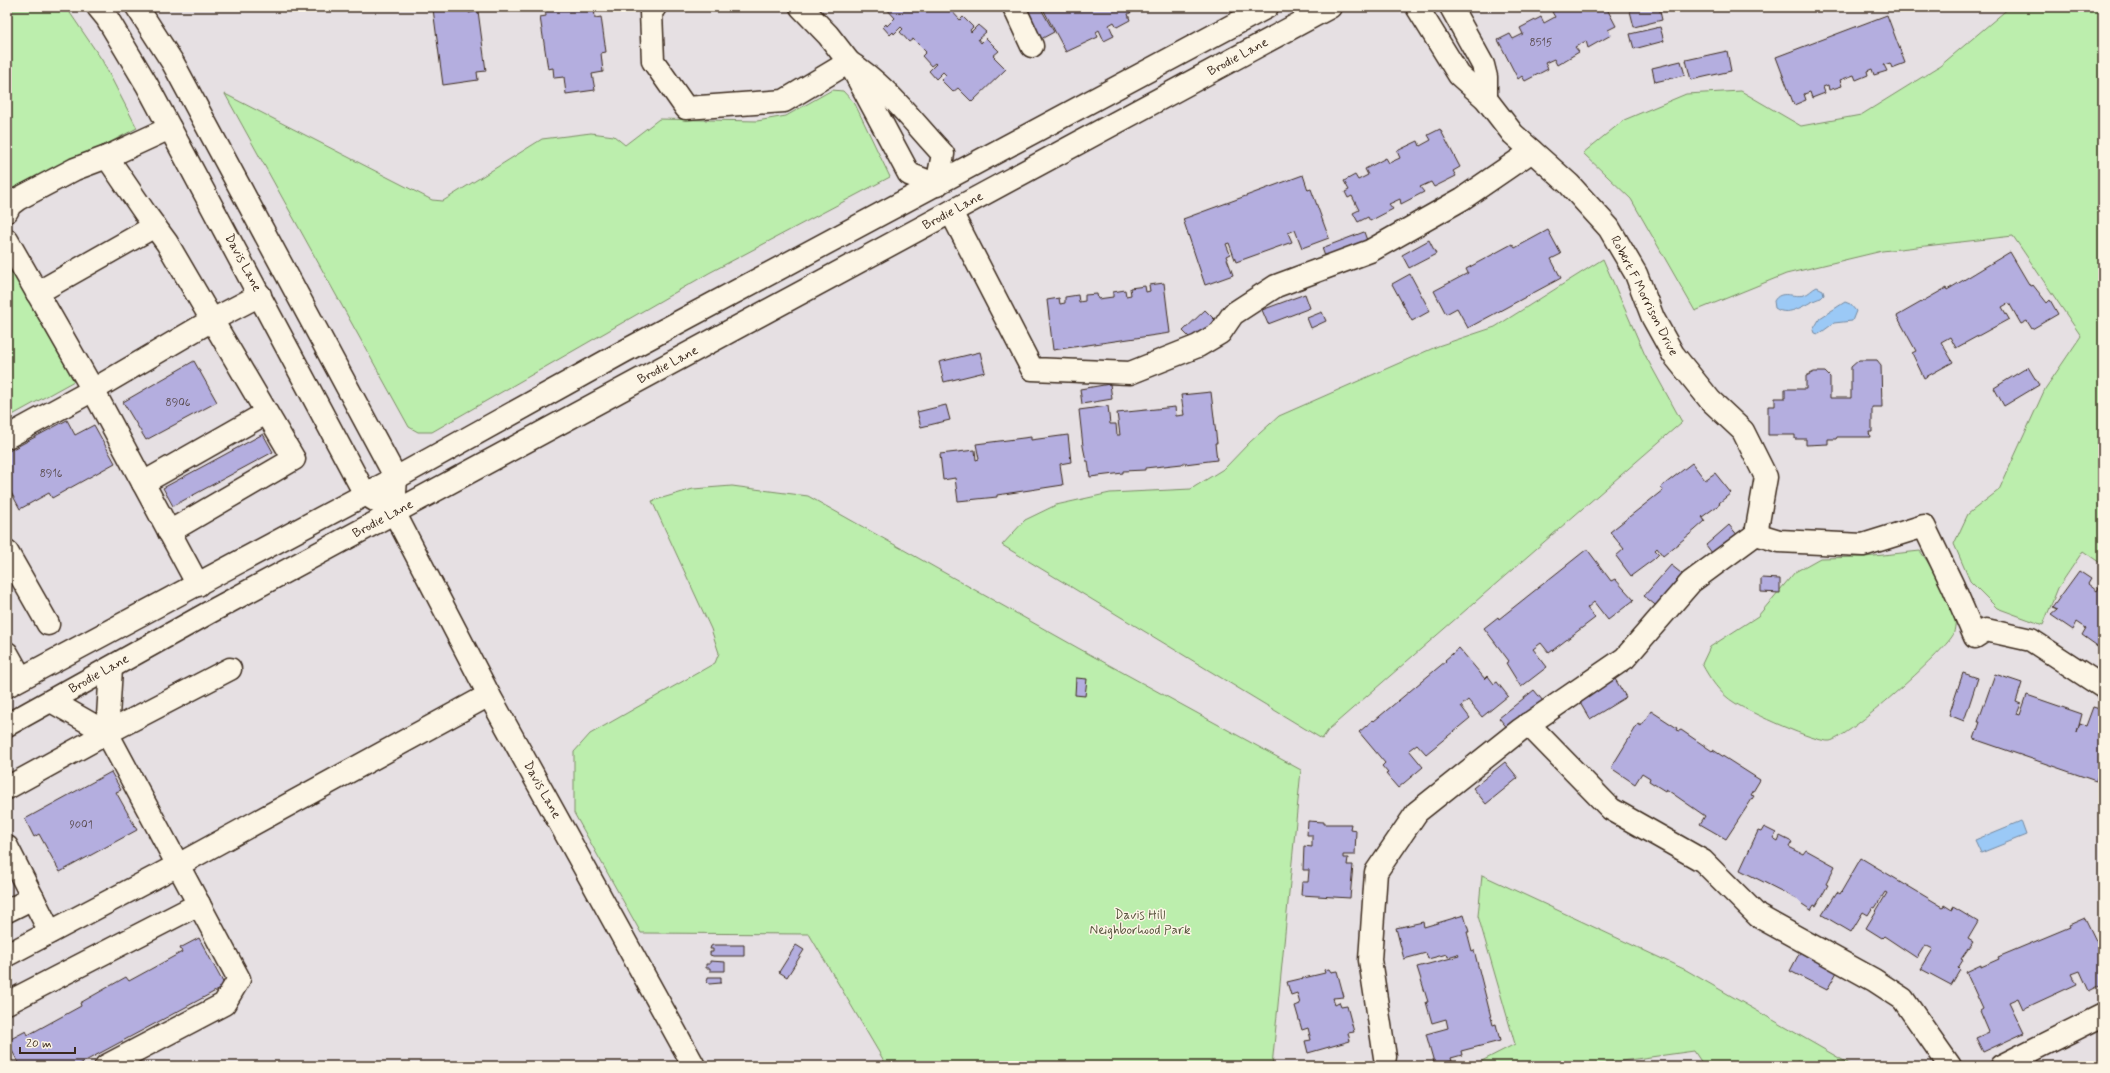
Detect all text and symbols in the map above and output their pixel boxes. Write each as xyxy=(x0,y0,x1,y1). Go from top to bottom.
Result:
street label: Brodie Lane xyxy=(1205,34,1271,80)
house number: 8515 xyxy=(1530,36,1553,50)
street label: Brodie Lane xyxy=(920,188,986,234)
street label: Davis Lane xyxy=(221,231,265,295)
street label: Robert F Morrison Drive xyxy=(1606,233,1682,359)
street label: Brodie Lane xyxy=(635,342,701,388)
house number: 8906 xyxy=(165,396,191,410)
house number: 8916 xyxy=(40,467,63,481)
street label: Brodie Lane xyxy=(350,496,416,542)
street label: Brodie Lane xyxy=(66,650,132,698)
street label: Davis Lane xyxy=(519,758,565,822)
house number: 9001 xyxy=(69,818,93,832)
park label: Davis Hill Neighborhood Park xyxy=(1090,907,1191,939)
scale bar xyxy=(20,1029,75,1055)
text: 20 m xyxy=(26,1036,52,1052)

